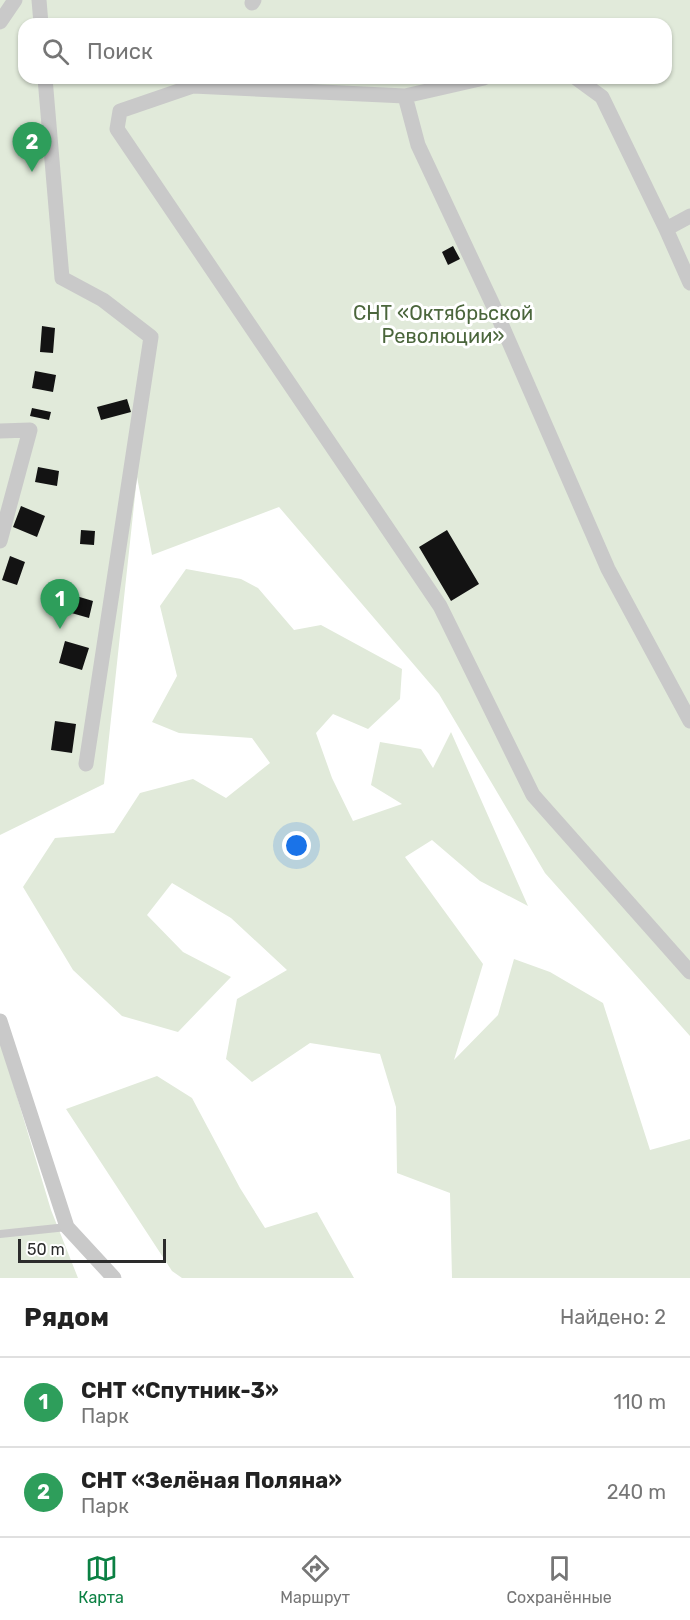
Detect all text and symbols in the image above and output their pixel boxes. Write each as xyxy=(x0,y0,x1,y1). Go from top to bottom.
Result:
search box xyxy=(18,18,672,84)
icon: search xyxy=(39,35,72,68)
text: Поиск xyxy=(87,38,153,65)
pin: 2 xyxy=(12,122,51,172)
park label: СНТ «Октябрьской Революции» xyxy=(353,301,533,348)
pin: 1 xyxy=(40,580,80,629)
your location xyxy=(282,831,311,860)
scale bar xyxy=(18,1236,166,1264)
text: 50 m xyxy=(27,1240,65,1259)
text: Рядом xyxy=(24,1302,109,1333)
text: Найдено: 2 xyxy=(560,1305,666,1329)
text: СНТ «Спутник-3» xyxy=(81,1377,279,1404)
text: 1 xyxy=(39,1390,48,1414)
text: 110 m xyxy=(614,1390,666,1414)
text: Парк xyxy=(81,1404,129,1428)
text: СНТ «Зелёная Поляна» xyxy=(81,1467,342,1494)
text: 2 xyxy=(37,1480,50,1504)
text: 240 m xyxy=(607,1480,666,1504)
text: Парк xyxy=(81,1494,129,1518)
tab: Карта xyxy=(78,1552,124,1607)
tab: Маршрут xyxy=(280,1552,350,1607)
tab: Сохранённые xyxy=(506,1552,612,1607)

